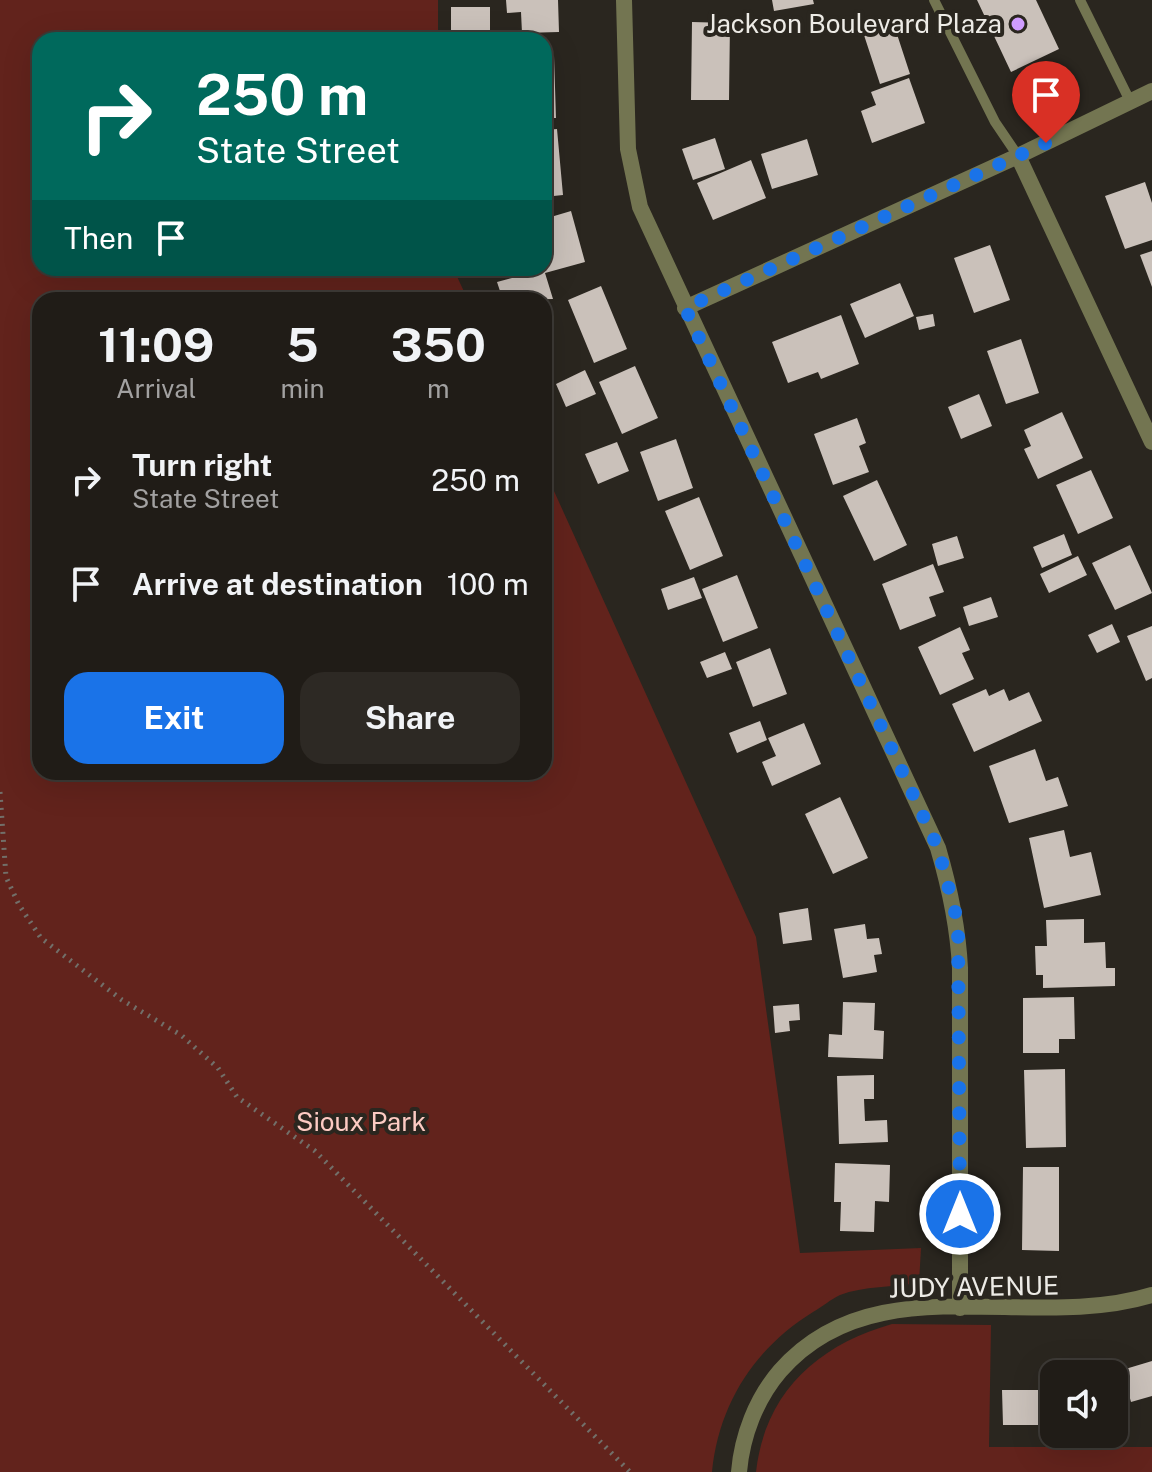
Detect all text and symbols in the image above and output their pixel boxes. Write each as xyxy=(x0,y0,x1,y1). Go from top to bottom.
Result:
place label: Jackson Boulevard Plaza xyxy=(706,8,1002,39)
marker: Jackson Boulevard Plaza xyxy=(1009,15,1027,33)
pin xyxy=(1012,61,1080,143)
text: 250 m xyxy=(196,62,368,128)
icon: right xyxy=(64,64,168,168)
icon: arrive xyxy=(1024,73,1068,117)
text: State Street xyxy=(196,129,400,171)
icon: arrive xyxy=(149,216,193,260)
text: Then xyxy=(64,220,133,256)
text: 11:09 xyxy=(98,316,214,373)
text: 5 xyxy=(286,316,319,373)
text: 350 xyxy=(391,316,486,373)
text: Arrival xyxy=(116,373,196,404)
text: min xyxy=(281,373,325,404)
text: m xyxy=(427,373,450,404)
text: Turn right xyxy=(132,447,272,483)
icon: right xyxy=(64,458,108,502)
text: 250 m xyxy=(431,462,520,498)
text: State Street xyxy=(132,483,279,514)
icon: arrive xyxy=(64,562,108,606)
text: Arrive at destination xyxy=(132,566,423,602)
text: 100 m xyxy=(447,566,529,602)
button: Exit xyxy=(64,672,284,764)
button: Share xyxy=(300,672,520,764)
park label: Sioux Park xyxy=(296,1106,426,1137)
position arrow xyxy=(918,1172,1002,1256)
street label: JUDY AVENUE xyxy=(889,1270,1059,1303)
map controls xyxy=(1040,1360,1128,1448)
button: sound xyxy=(1040,1360,1128,1448)

